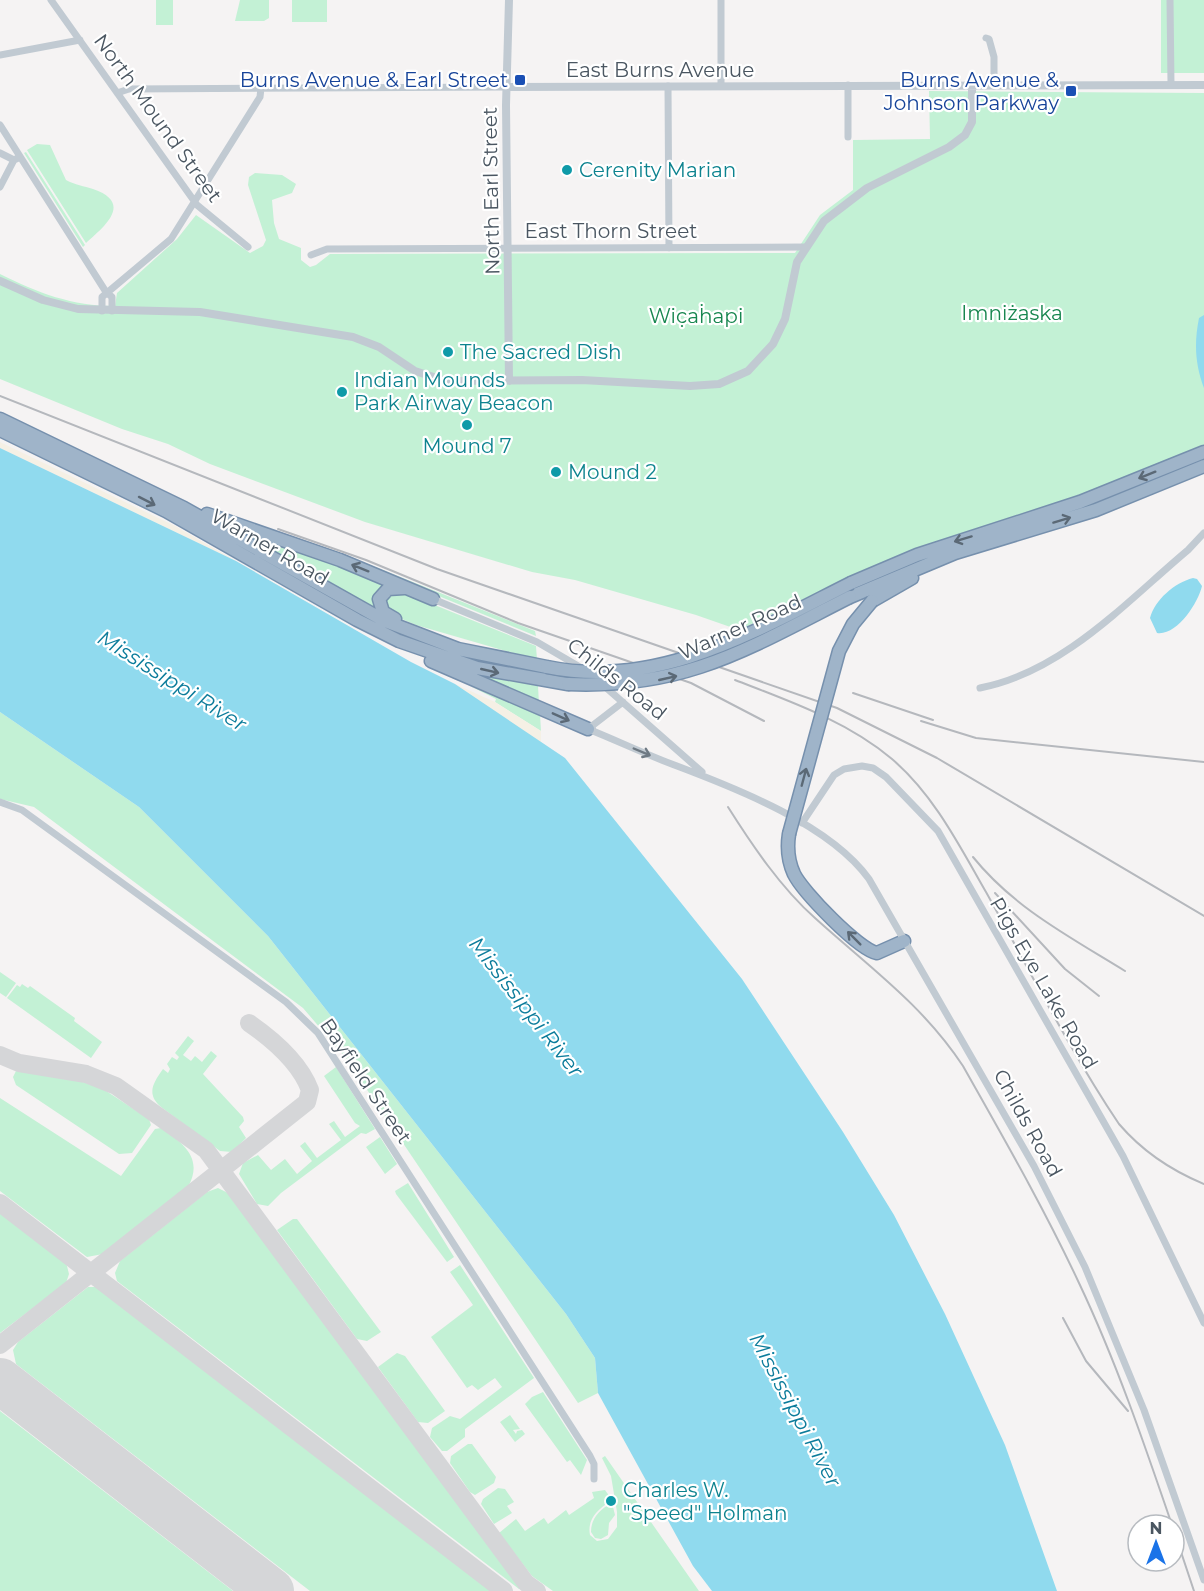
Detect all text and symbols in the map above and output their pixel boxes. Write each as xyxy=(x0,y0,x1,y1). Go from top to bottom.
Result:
street label: North Mound Street xyxy=(89,29,227,207)
street label: East Burns Avenue xyxy=(566,58,754,82)
place label: Burns Avenue & Earl Street xyxy=(240,68,508,92)
place label: Burns Avenue & Johnson Parkway xyxy=(883,68,1060,115)
marker: Burns Avenue & Earl Street xyxy=(513,73,527,87)
marker: Burns Avenue & Johnson Parkway xyxy=(1064,84,1078,98)
street label: North Earl Street xyxy=(478,107,504,275)
place label: Cerenity Marian xyxy=(579,158,736,182)
marker: Cerenity Marian xyxy=(560,163,574,177)
street label: East Thorn Street xyxy=(525,219,697,243)
park label: Imniżaska xyxy=(961,301,1063,325)
park label: Wic̣aḣapi xyxy=(649,304,743,328)
place label: The Sacred Dish xyxy=(460,340,622,364)
marker: The Sacred Dish xyxy=(441,345,455,359)
place label: Indian Mounds Park Airway Beacon xyxy=(354,368,553,415)
marker: Indian Mounds Park Airway Beacon xyxy=(335,385,349,399)
marker: Mound 7 xyxy=(460,418,474,432)
place label: Mound 7 xyxy=(422,434,512,458)
place label: Mound 2 xyxy=(568,460,657,484)
marker: Mound 2 xyxy=(549,465,563,479)
one-way arrow xyxy=(1138,470,1157,481)
one-way arrow xyxy=(138,496,156,507)
street label: Warner Road xyxy=(207,504,333,590)
one-way arrow xyxy=(1052,514,1071,525)
one-way arrow xyxy=(954,534,973,545)
one-way arrow xyxy=(351,562,370,573)
street label: Warner Road xyxy=(675,589,805,665)
water label: Mississippi River xyxy=(93,625,252,737)
street label: Childs Road xyxy=(563,633,671,725)
one-way arrow xyxy=(480,666,499,678)
one-way arrow xyxy=(658,671,677,683)
one-way arrow xyxy=(552,712,570,723)
one-way arrow xyxy=(632,747,651,758)
one-way arrow xyxy=(799,768,810,787)
street label: Pigs Eye Lake Road xyxy=(985,893,1103,1073)
one-way arrow xyxy=(846,931,861,945)
water label: Mississippi River xyxy=(464,932,589,1082)
street label: Bayfield Street xyxy=(315,1014,417,1148)
street label: Childs Road xyxy=(989,1065,1067,1181)
water label: Mississippi River xyxy=(744,1329,847,1491)
place label: Charles W. "Speed" Holman xyxy=(623,1478,787,1525)
marker: Charles W. "Speed" Holman xyxy=(604,1494,618,1508)
north arrow xyxy=(1126,1513,1186,1573)
text: N xyxy=(1150,1519,1162,1538)

